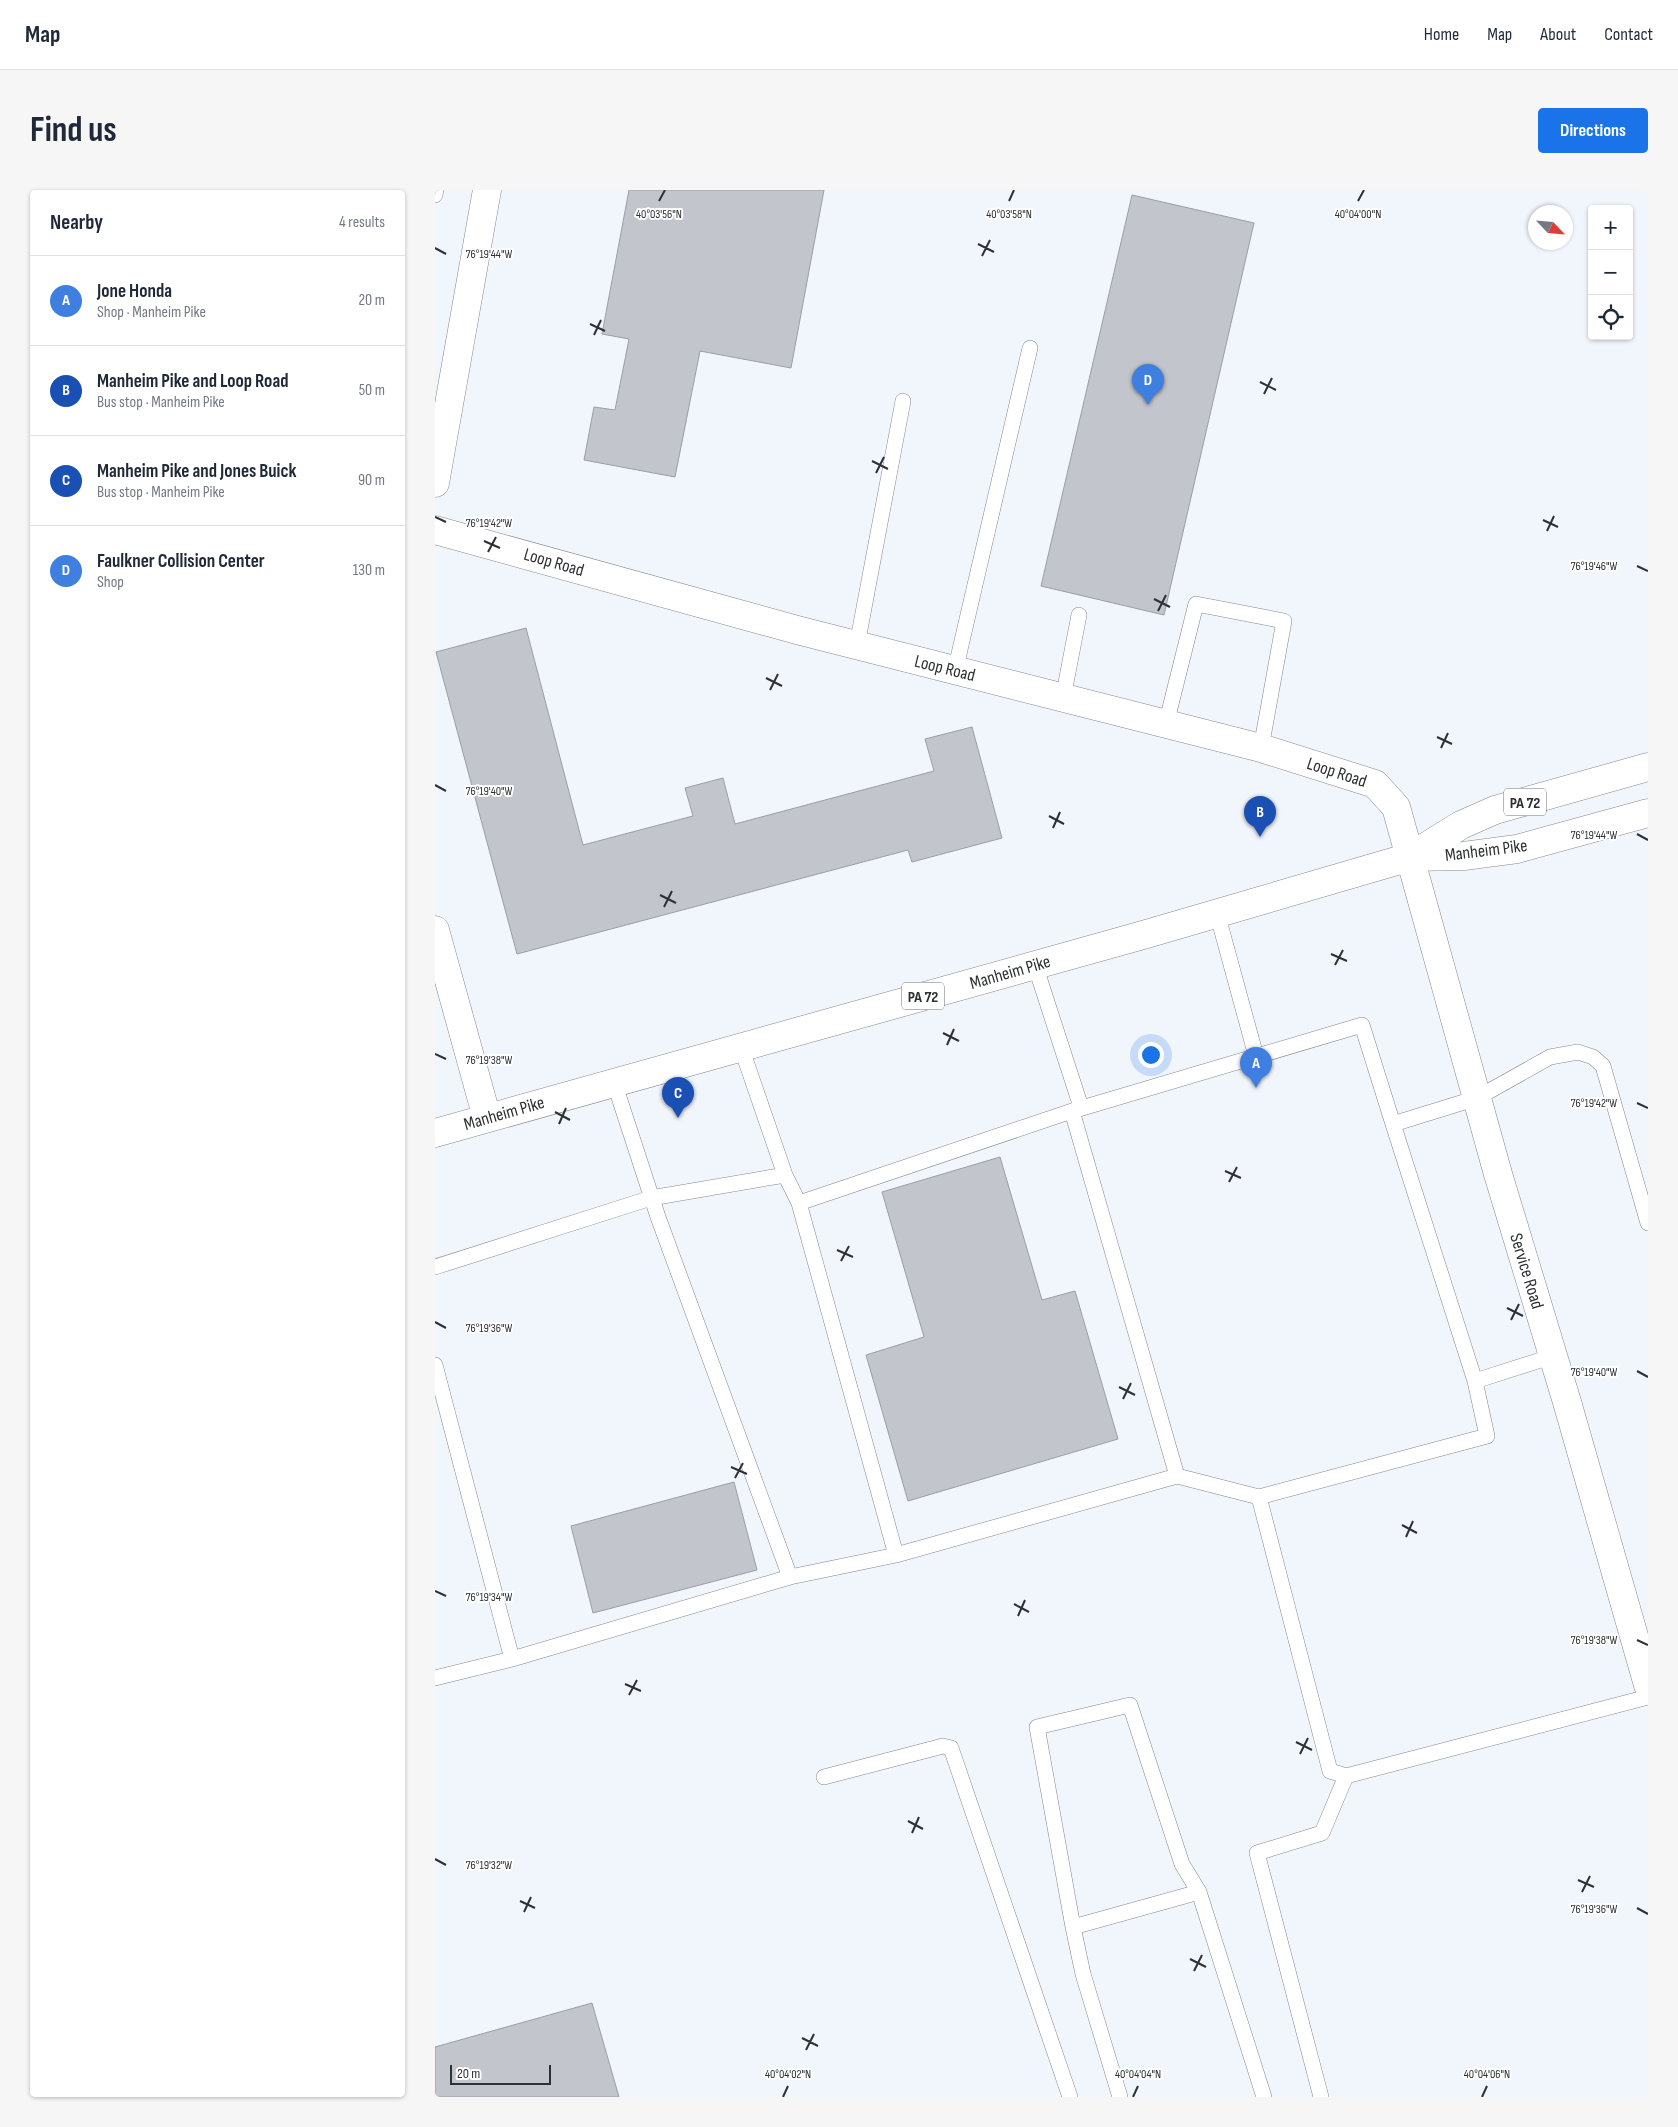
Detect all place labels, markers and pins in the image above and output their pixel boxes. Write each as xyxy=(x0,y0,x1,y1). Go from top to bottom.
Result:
pin: D xyxy=(1132,364,1164,405)
pin: B xyxy=(1244,796,1276,837)
pin: A xyxy=(1240,1047,1272,1088)
pin: C xyxy=(662,1077,694,1118)

